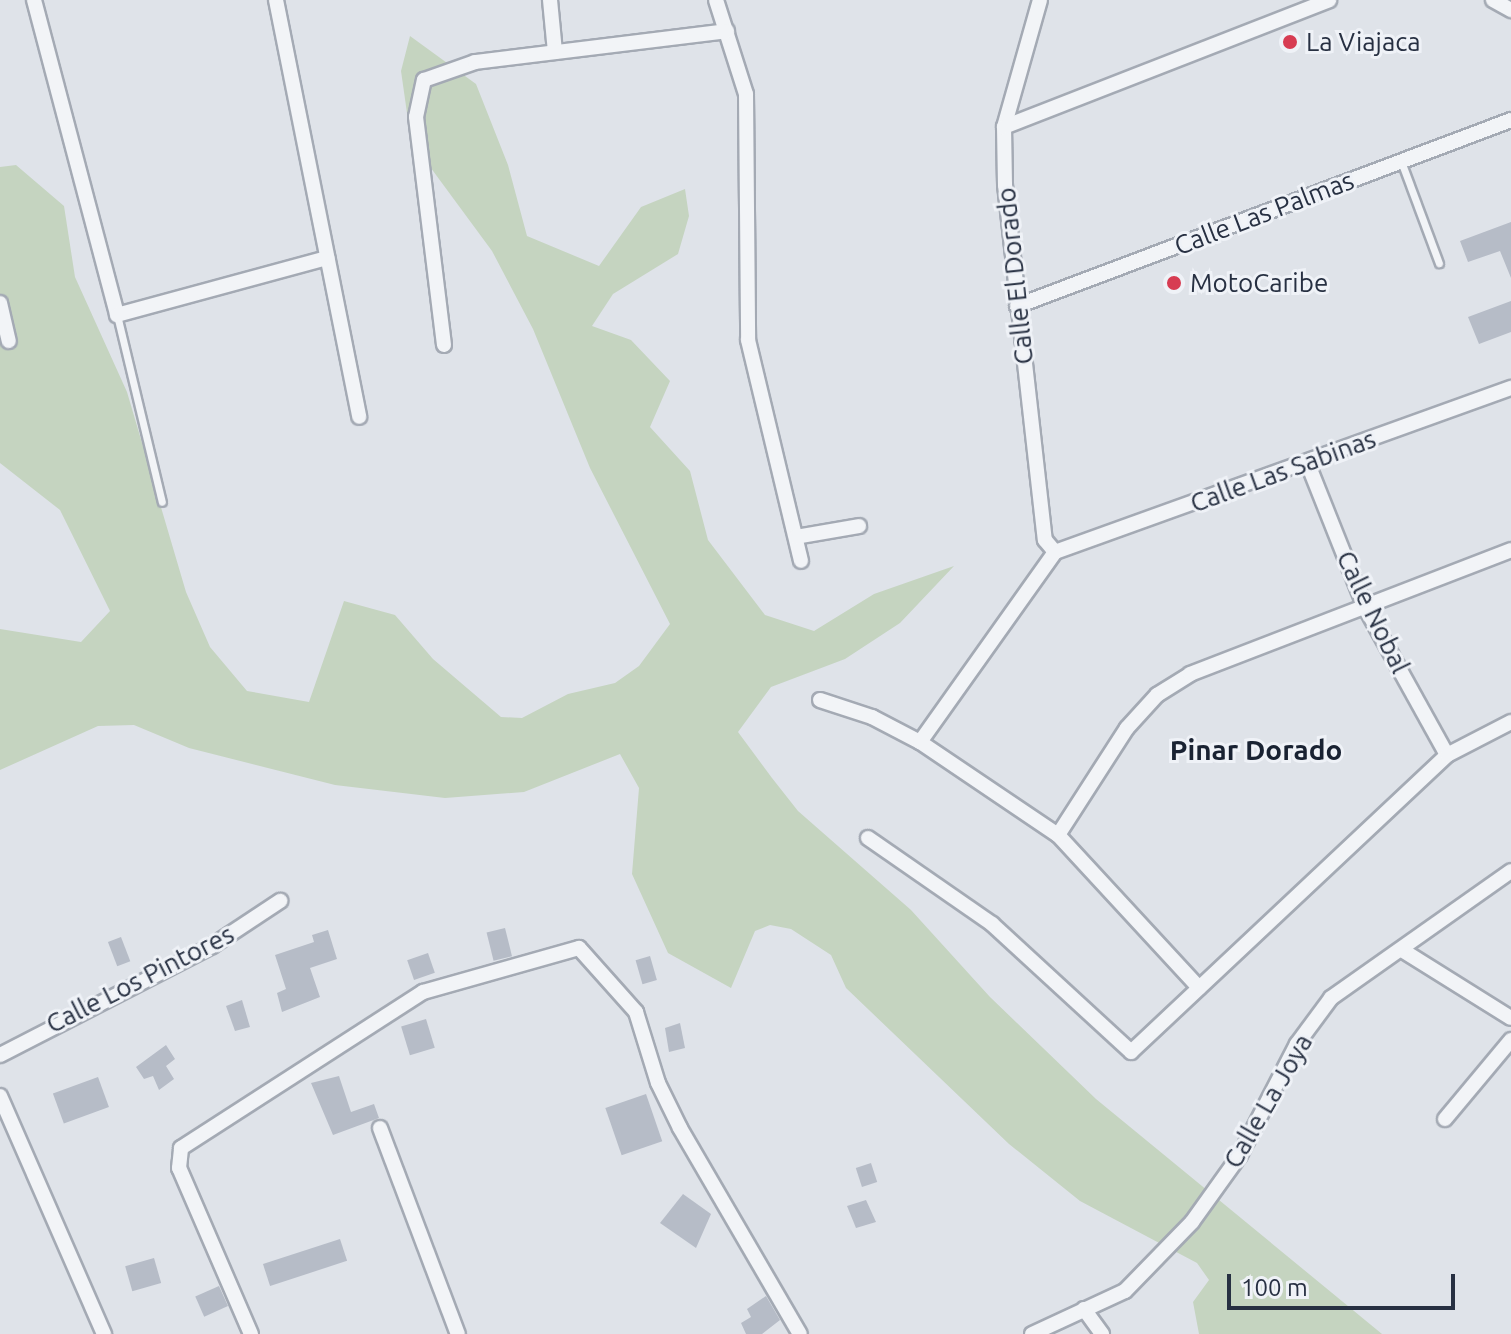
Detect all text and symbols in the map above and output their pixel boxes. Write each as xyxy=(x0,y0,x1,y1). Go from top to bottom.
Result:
place label: La Viajaca xyxy=(1306,26,1421,58)
marker: La Viajaca xyxy=(1281,33,1299,51)
street label: Calle Las Palmas xyxy=(1170,164,1358,262)
street label: Calle El Dorado xyxy=(990,186,1040,366)
place label: MotoCaribe xyxy=(1190,267,1328,299)
marker: MotoCaribe xyxy=(1165,274,1183,292)
street label: Calle Las Sabinas xyxy=(1186,423,1380,519)
street label: Calle Nobal xyxy=(1330,546,1416,678)
district label: Pinar Dorado xyxy=(1170,733,1342,767)
street label: Calle Los Pintores xyxy=(41,918,239,1040)
street label: Calle La Joya xyxy=(1217,1028,1319,1174)
scale bar xyxy=(1231,1258,1459,1308)
text: 100 m xyxy=(1241,1274,1308,1301)

